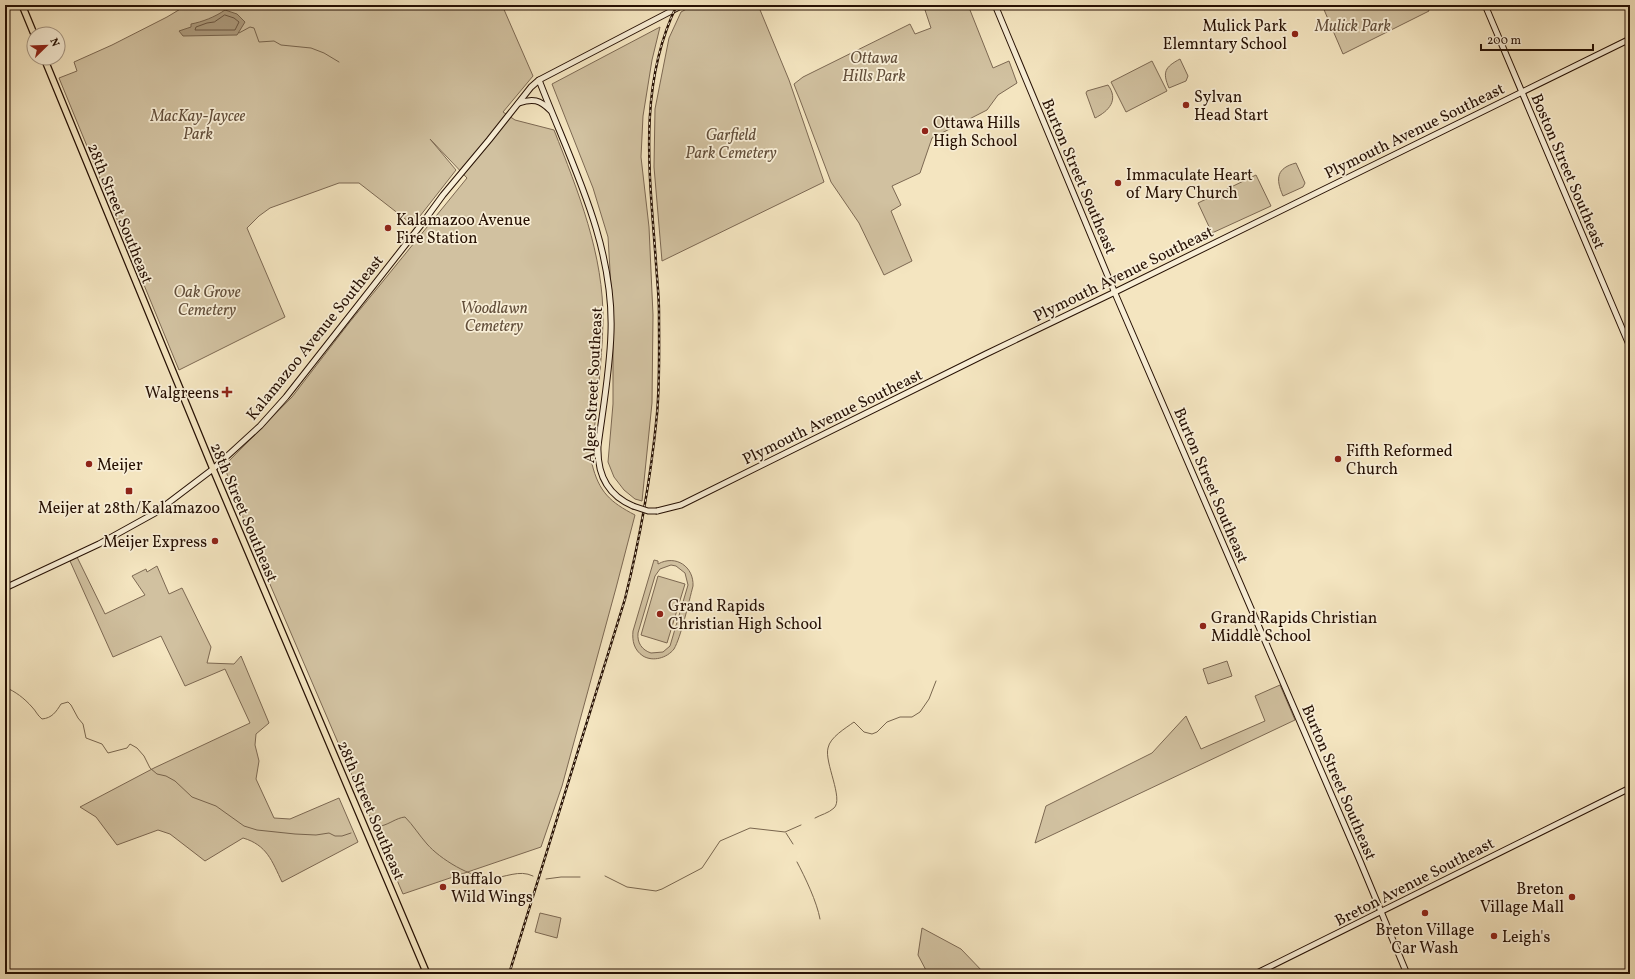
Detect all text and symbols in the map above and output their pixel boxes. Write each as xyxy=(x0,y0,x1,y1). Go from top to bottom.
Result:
place label: Mulick Park Elemntary School xyxy=(1163,16,1287,56)
park label: Mulick Park xyxy=(1314,16,1392,38)
north arrow xyxy=(26,26,66,66)
scale bar xyxy=(1481,26,1593,52)
marker: Mulick Park Elemntary School xyxy=(1290,29,1300,39)
text: 200 m xyxy=(1487,33,1521,49)
text: N xyxy=(45,36,62,49)
park label: Ottawa Hills Park xyxy=(842,48,906,88)
street label: Plymouth Avenue Southeast xyxy=(1321,78,1509,185)
place label: Sylvan Head Start xyxy=(1194,87,1269,127)
street label: Boston Street Southeast xyxy=(1524,91,1610,253)
street label: Burton Street Southeast xyxy=(1035,96,1121,258)
marker: Sylvan Head Start xyxy=(1181,100,1191,110)
park label: MacKay-Jaycee Park xyxy=(150,106,246,146)
place label: Ottawa Hills High School xyxy=(933,113,1020,153)
park label: Garfield Park Cemetery xyxy=(685,125,777,165)
marker: Ottawa Hills High School xyxy=(920,126,930,136)
street label: 28th Street Southeast xyxy=(81,140,158,288)
place label: Immaculate Heart of Mary Church xyxy=(1126,165,1253,205)
marker: Immaculate Heart of Mary Church xyxy=(1113,178,1123,188)
place label: Kalamazoo Avenue Fire Station xyxy=(396,210,530,250)
street label: Plymouth Avenue Southeast xyxy=(1030,221,1218,328)
marker: Kalamazoo Avenue Fire Station xyxy=(383,223,393,233)
street label: Kalamazoo Avenue Southeast xyxy=(242,251,389,426)
park label: Oak Grove Cemetery xyxy=(174,282,241,322)
park label: Woodlawn Cemetery xyxy=(460,298,528,338)
street label: Alger Street Southeast xyxy=(579,306,609,464)
street label: Plymouth Avenue Southeast xyxy=(739,364,927,471)
place label: Walgreens xyxy=(145,383,219,405)
marker: Walgreens xyxy=(222,387,232,397)
street label: Burton Street Southeast xyxy=(1167,405,1253,567)
street label: 28th Street Southeast xyxy=(204,440,283,586)
place label: Fifth Reformed Church xyxy=(1346,441,1453,481)
marker: Fifth Reformed Church xyxy=(1333,454,1343,464)
place label: Meijer xyxy=(97,455,143,477)
marker: Meijer xyxy=(84,459,94,469)
marker: Meijer at 28th/Kalamazoo xyxy=(124,486,134,496)
place label: Meijer at 28th/Kalamazoo xyxy=(38,498,220,520)
place label: Meijer Express xyxy=(103,532,207,554)
marker: Meijer Express xyxy=(210,536,220,546)
place label: Grand Rapids Christian High School xyxy=(668,596,822,636)
place label: Grand Rapids Christian Middle School xyxy=(1211,608,1377,648)
marker: Grand Rapids Christian High School xyxy=(655,609,665,619)
marker: Grand Rapids Christian Middle School xyxy=(1198,621,1208,631)
street label: Burton Street Southeast xyxy=(1295,702,1381,864)
street label: 28th Street Southeast xyxy=(331,738,410,884)
street label: Breton Avenue Southeast xyxy=(1331,833,1499,933)
place label: Buffalo Wild Wings xyxy=(451,869,533,909)
place label: Breton Village Mall xyxy=(1480,879,1564,919)
marker: Buffalo Wild Wings xyxy=(438,882,448,892)
marker: Breton Village Mall xyxy=(1567,892,1577,902)
marker: Breton Village Car Wash xyxy=(1420,908,1430,918)
place label: Breton Village Car Wash xyxy=(1376,920,1474,960)
place label: Leigh's xyxy=(1502,927,1550,949)
marker: Leigh's xyxy=(1489,931,1499,941)

